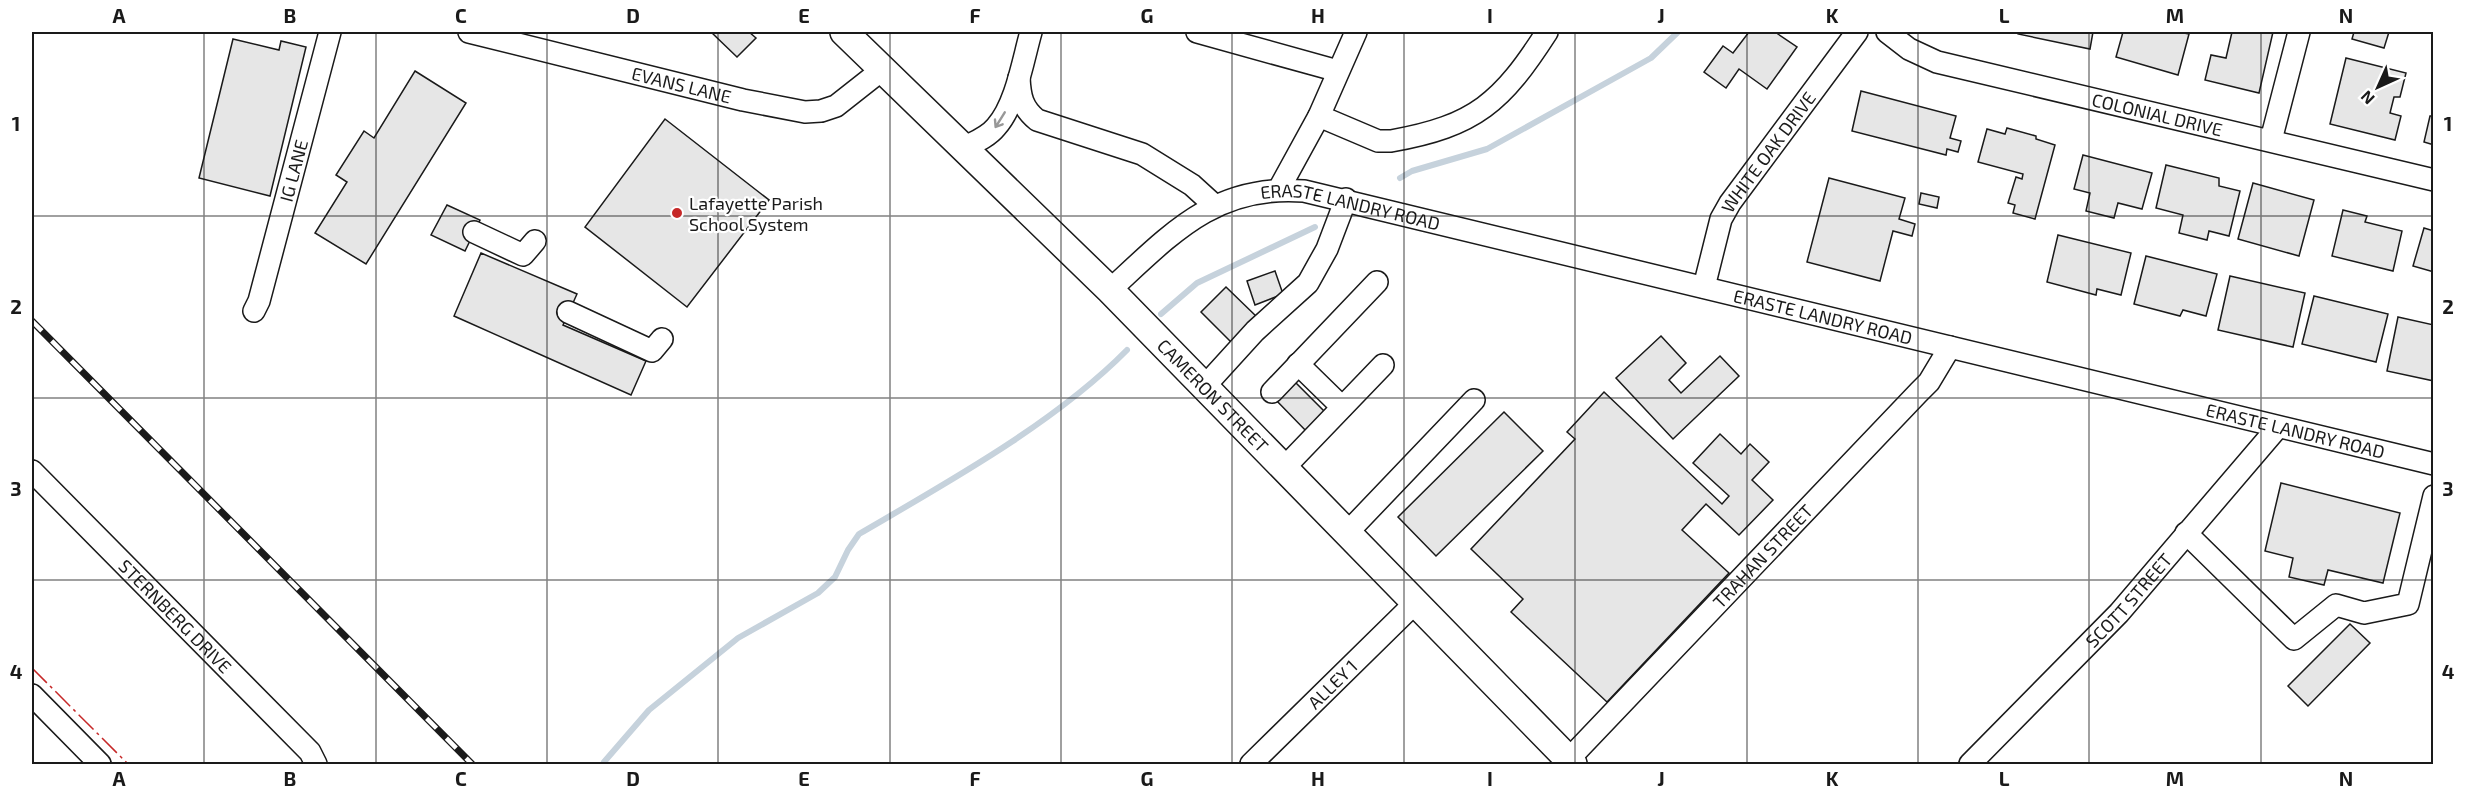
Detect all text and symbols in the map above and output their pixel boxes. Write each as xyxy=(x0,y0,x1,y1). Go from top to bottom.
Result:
text: A xyxy=(112,3,126,27)
text: B xyxy=(284,3,296,27)
text: C xyxy=(455,3,467,27)
text: D xyxy=(626,3,640,27)
text: E xyxy=(798,3,810,27)
text: F xyxy=(969,3,981,27)
text: G xyxy=(1141,3,1153,27)
text: H xyxy=(1311,3,1325,27)
text: I xyxy=(1487,3,1493,27)
text: J xyxy=(1657,3,1665,27)
text: K xyxy=(1826,3,1839,27)
text: L xyxy=(1999,3,2010,27)
text: M xyxy=(2166,3,2184,27)
text: N xyxy=(2339,3,2353,27)
north arrow xyxy=(2348,57,2408,117)
street label: EVANS LANE xyxy=(630,62,734,108)
street label: WHITE OAK DRIVE xyxy=(1716,87,1820,216)
text: N xyxy=(2356,87,2378,109)
street label: COLONIAL DRIVE xyxy=(2090,88,2225,140)
text: 1 xyxy=(12,111,20,135)
one-way arrow xyxy=(993,111,1005,128)
text: 1 xyxy=(2444,111,2452,135)
street label: IG LANE xyxy=(275,137,312,204)
street label: ERASTE LANDRY ROAD xyxy=(1259,179,1442,234)
place label: Lafayette Parish School System xyxy=(689,192,823,235)
marker: Lafayette Parish School System xyxy=(670,206,684,220)
street label: ERASTE LANDRY ROAD xyxy=(1731,284,1915,349)
text: 2 xyxy=(10,294,22,318)
text: 2 xyxy=(2442,294,2454,318)
street label: CAMERON STREET xyxy=(1153,334,1274,457)
street label: ERASTE LANDRY ROAD xyxy=(2204,398,2387,463)
text: 3 xyxy=(10,476,22,500)
text: 3 xyxy=(2442,476,2454,500)
street label: TRAHAN STREET xyxy=(1708,499,1818,612)
street label: SCOTT STREET xyxy=(2081,548,2177,652)
street label: STERNBERG DRIVE xyxy=(115,555,236,677)
street label: ALLEY 1 xyxy=(1303,655,1362,713)
text: 4 xyxy=(10,659,23,683)
text: 4 xyxy=(2442,659,2455,683)
text: A xyxy=(112,766,126,790)
text: B xyxy=(284,766,296,790)
text: C xyxy=(455,766,467,790)
text: D xyxy=(626,766,640,790)
text: E xyxy=(798,766,810,790)
text: F xyxy=(969,766,981,790)
text: G xyxy=(1141,766,1153,790)
text: H xyxy=(1311,766,1325,790)
text: I xyxy=(1487,766,1493,790)
text: J xyxy=(1657,766,1665,790)
text: K xyxy=(1826,766,1839,790)
text: L xyxy=(1999,766,2010,790)
text: M xyxy=(2166,766,2184,790)
text: N xyxy=(2339,766,2353,790)

